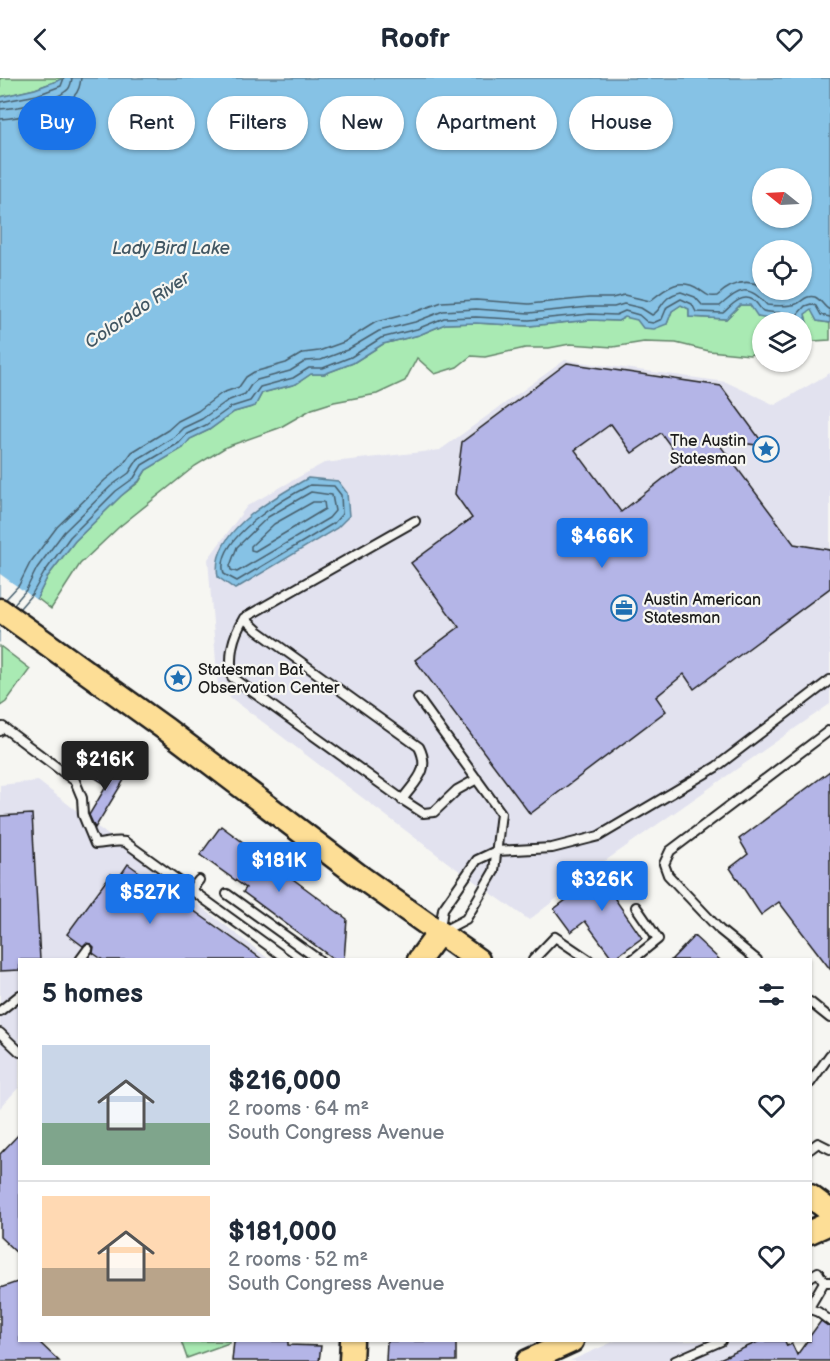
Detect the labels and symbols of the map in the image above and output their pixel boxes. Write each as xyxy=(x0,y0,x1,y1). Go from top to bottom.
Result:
north arrow xyxy=(752,168,812,228)
water label: Lady Bird Lake xyxy=(112,238,230,259)
water label: Colorado River xyxy=(81,267,195,353)
place label: The Austin Statesman xyxy=(670,432,746,469)
place icon: The Austin Statesman xyxy=(751,434,781,464)
pin: $466K xyxy=(560,518,644,569)
place label: Austin American Statesman xyxy=(644,591,761,628)
office icon: Austin American Statesman xyxy=(609,593,639,623)
place label: Statesman Bat Observation Center xyxy=(198,661,340,698)
place icon: Statesman Bat Observation Center xyxy=(163,663,193,693)
pin: $216K xyxy=(63,741,147,792)
pin: $181K xyxy=(237,842,321,893)
pin: $326K xyxy=(560,861,644,912)
pin: $527K xyxy=(108,874,192,925)

